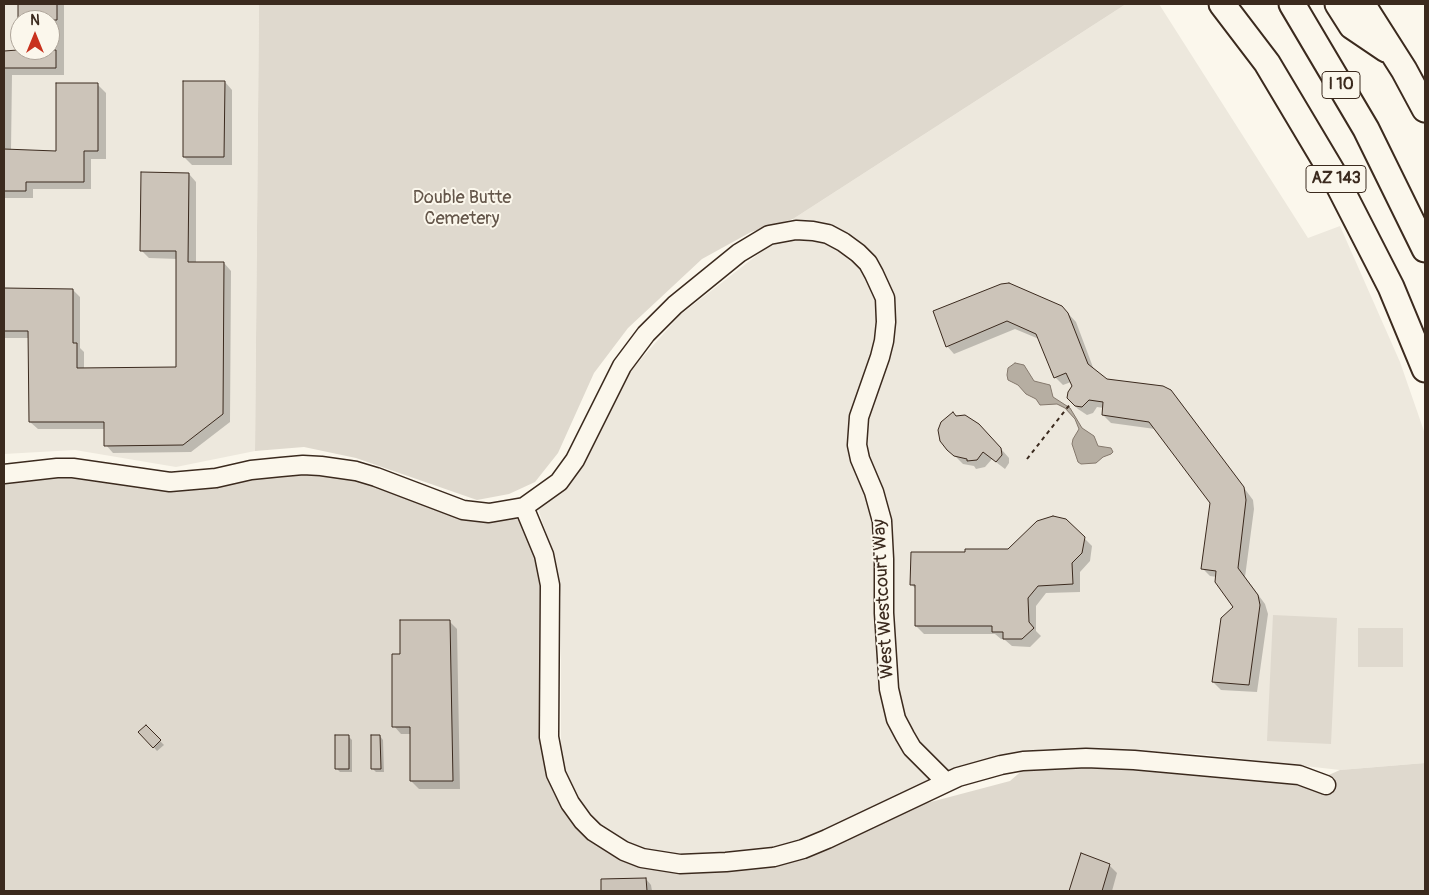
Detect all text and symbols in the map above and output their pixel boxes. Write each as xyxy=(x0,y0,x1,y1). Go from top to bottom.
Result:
north arrow xyxy=(10,10,60,60)
text: N xyxy=(30,12,40,29)
road number: I 10 xyxy=(1322,72,1360,98)
road number: AZ 143 xyxy=(1306,165,1366,192)
park label: Double Butte Cemetery xyxy=(413,187,511,230)
street label: West Westcourt Way xyxy=(869,519,899,679)

